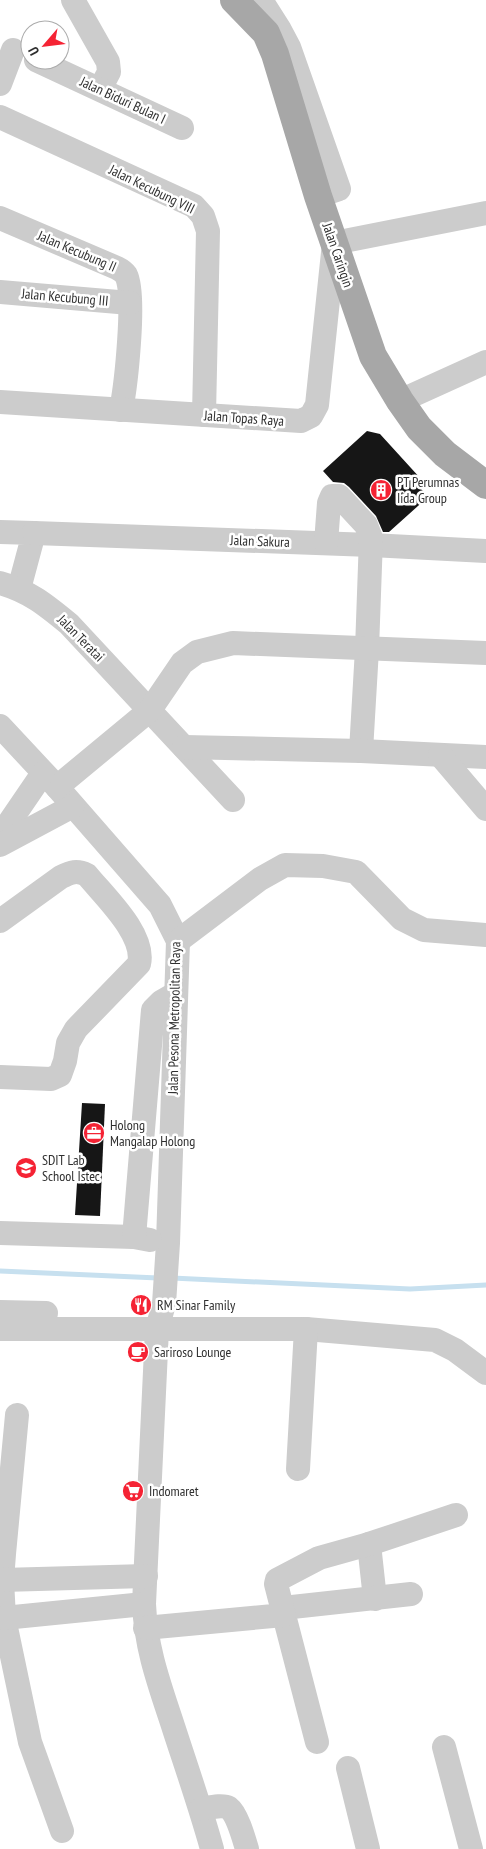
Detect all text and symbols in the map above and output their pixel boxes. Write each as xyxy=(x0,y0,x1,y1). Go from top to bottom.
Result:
north arrow xyxy=(20,20,70,70)
text: U xyxy=(24,44,43,59)
street label: Jalan Biduri Bulan I xyxy=(76,72,169,128)
street label: Jalan Kecubung VIII xyxy=(105,160,198,218)
street label: Jalan Caringin xyxy=(318,219,357,290)
street label: Jalan Kecubung II xyxy=(34,226,119,276)
street label: Jalan Kecubung III xyxy=(20,284,109,310)
street label: Jalan Topas Raya xyxy=(202,406,285,430)
place label: PT Perumnas Iida Group xyxy=(397,473,459,507)
building icon: PT Perumnas Iida Group xyxy=(369,478,393,502)
street label: Jalan Sakura xyxy=(229,531,290,551)
street label: Jalan Teratai xyxy=(53,610,108,665)
street label: Jalan Pesona Metropolitan Raya xyxy=(164,941,184,1096)
place label: Holong Mangalap Holong xyxy=(110,1116,195,1150)
office icon: Holong Mangalap Holong xyxy=(82,1121,106,1145)
place label: SDIT Lab School Istec xyxy=(42,1151,100,1185)
school or university icon: SDIT Lab School Istec xyxy=(14,1156,38,1180)
restaurant icon: RM Sinar Family xyxy=(129,1293,153,1317)
place label: RM Sinar Family xyxy=(157,1296,236,1314)
cafe icon: Sariroso Lounge xyxy=(126,1340,150,1364)
place label: Sariroso Lounge xyxy=(154,1343,232,1361)
supermarket icon: Indomaret xyxy=(121,1479,145,1503)
place label: Indomaret xyxy=(149,1482,199,1500)

